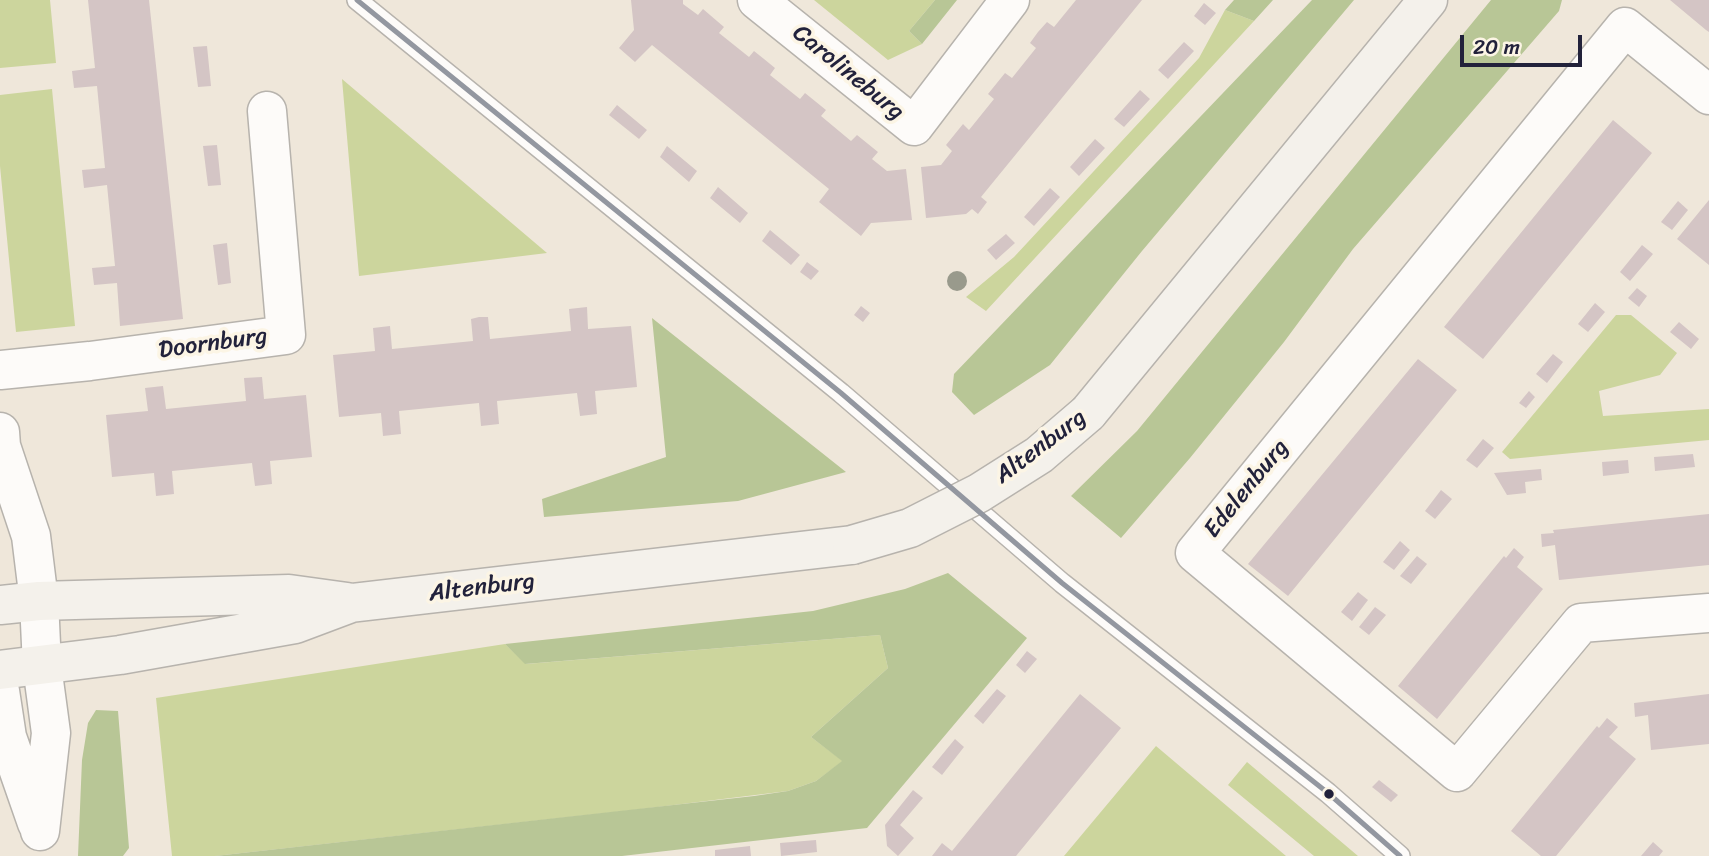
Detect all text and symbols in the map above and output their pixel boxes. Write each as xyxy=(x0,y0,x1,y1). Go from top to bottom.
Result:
street label: Carolineburg xyxy=(786,19,910,127)
scale bar xyxy=(1464,21,1586,65)
text: 20 m xyxy=(1473,28,1520,66)
street label: Doornburg xyxy=(157,322,269,366)
street label: Altenburg xyxy=(990,403,1092,491)
street label: Edelenburg xyxy=(1199,434,1295,544)
street label: Altenburg xyxy=(427,567,537,609)
unlabelled marker xyxy=(1322,787,1336,801)

